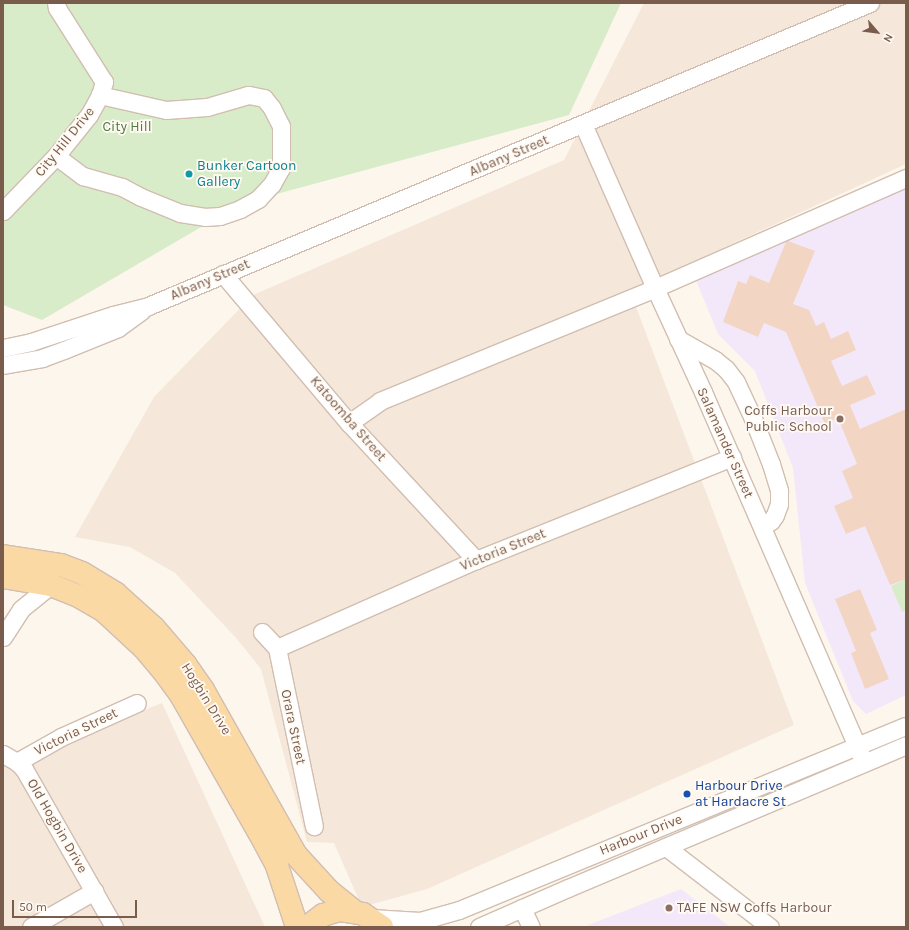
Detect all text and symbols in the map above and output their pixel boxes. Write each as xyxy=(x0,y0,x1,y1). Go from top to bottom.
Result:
north arrow xyxy=(857,12,897,52)
text: N xyxy=(880,31,896,44)
street label: City Hill Drive xyxy=(32,104,98,180)
park label: City Hill xyxy=(102,119,152,135)
street label: Albany Street xyxy=(467,132,551,180)
place label: Bunker Cartoon Gallery xyxy=(197,158,296,190)
marker: Bunker Cartoon Gallery xyxy=(184,169,194,179)
street label: Albany Street xyxy=(168,256,252,304)
street label: Katoomba Street xyxy=(306,373,390,465)
street label: Salamander Street xyxy=(693,385,757,501)
place label: Coffs Harbour Public School xyxy=(744,403,832,436)
marker: Coffs Harbour Public School xyxy=(835,414,845,424)
street label: Victoria Street xyxy=(458,525,548,575)
street label: Hogbin Drive xyxy=(177,660,235,738)
street label: Orara Street xyxy=(277,688,309,766)
street label: Victoria Street xyxy=(31,705,121,759)
street label: Old Hogbin Drive xyxy=(23,776,91,876)
place label: Harbour Drive at Hardacre St xyxy=(695,778,786,810)
marker: Harbour Drive at Hardacre St xyxy=(682,789,692,799)
street label: Harbour Drive xyxy=(597,811,685,859)
scale bar xyxy=(14,892,139,918)
text: 50 m xyxy=(19,900,47,914)
place label: TAFE NSW Coffs Harbour xyxy=(677,900,832,916)
marker: TAFE NSW Coffs Harbour xyxy=(664,903,674,913)

